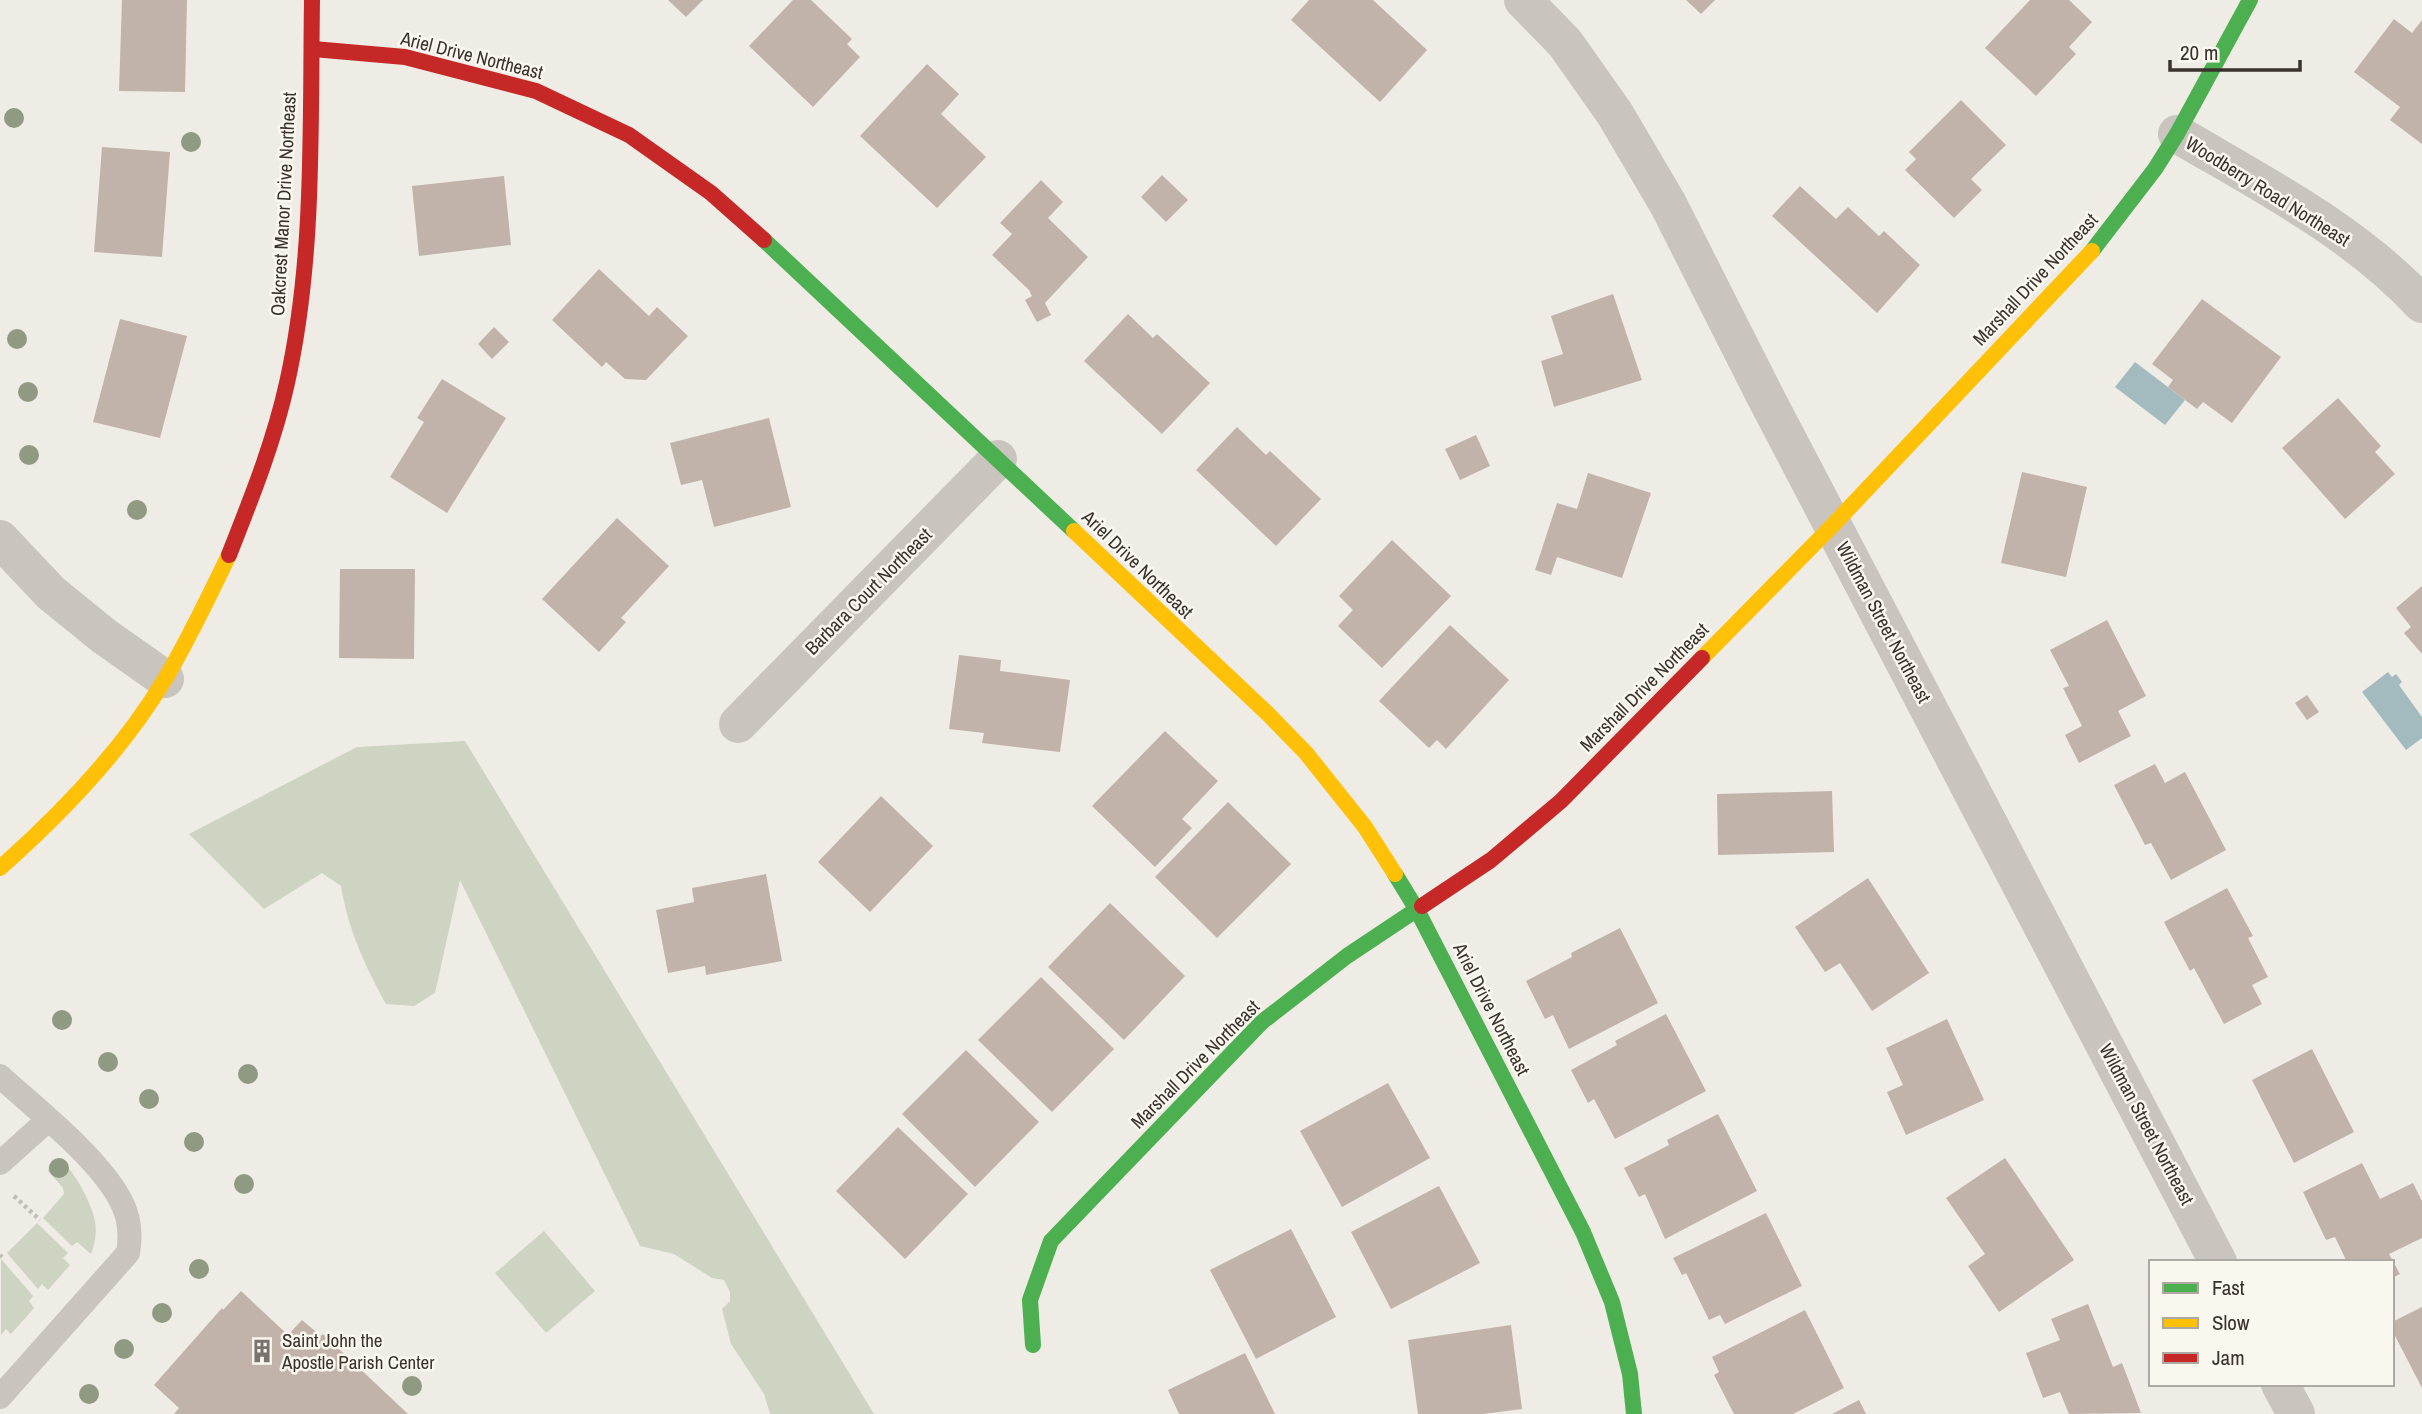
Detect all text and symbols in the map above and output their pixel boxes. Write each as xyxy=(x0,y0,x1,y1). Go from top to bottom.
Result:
street label: Ariel Drive Northeast xyxy=(397,25,546,85)
scale bar xyxy=(2170,28,2300,72)
text: 20 m xyxy=(2180,38,2218,67)
street label: Oakcrest Manor Drive Northeast xyxy=(264,91,302,317)
street label: Woodberry Road Northeast xyxy=(2181,130,2356,253)
street label: Marshall Drive Northeast xyxy=(1967,207,2104,351)
street label: Ariel Drive Northeast xyxy=(1076,503,1200,624)
street label: Barbara Court Northeast xyxy=(799,521,938,660)
street label: Wildman Street Northeast xyxy=(1830,537,1938,708)
street label: Marshall Drive Northeast xyxy=(1574,616,1715,757)
street label: Ariel Drive Northeast xyxy=(1447,937,1537,1080)
street label: Marshall Drive Northeast xyxy=(1125,993,1266,1134)
street label: Wildman Street Northeast xyxy=(2093,1039,2201,1210)
legend xyxy=(2149,1260,2394,1386)
text: Fast xyxy=(2212,1273,2245,1302)
text: Slow xyxy=(2212,1308,2250,1337)
place label: Saint John the Apostle Parish Center xyxy=(281,1327,435,1375)
building icon: Saint John the Apostle Parish Center xyxy=(248,1337,276,1365)
text: Jam xyxy=(2212,1343,2245,1372)

